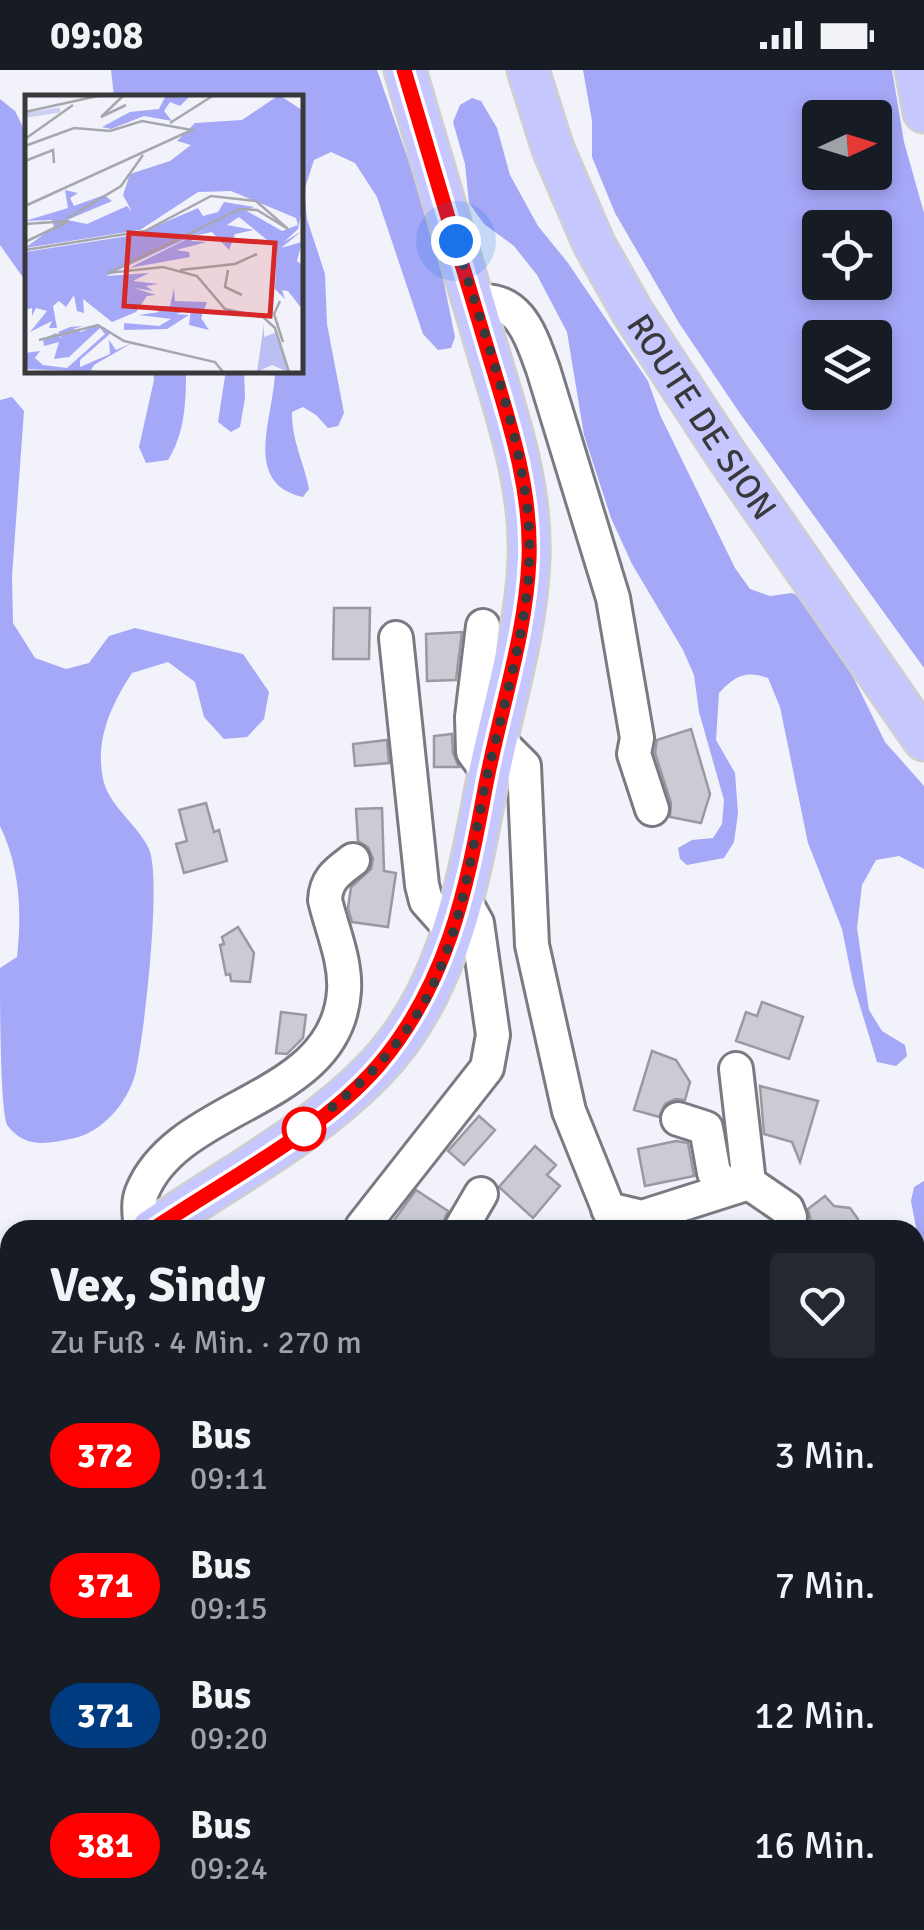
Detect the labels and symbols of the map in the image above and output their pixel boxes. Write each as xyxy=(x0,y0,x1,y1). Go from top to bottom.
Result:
inset map xyxy=(25,95,302,372)
north arrow xyxy=(802,100,892,190)
your location xyxy=(431,216,481,266)
street label: ROUTE DE SION xyxy=(617,306,786,528)
unlabelled marker xyxy=(283,1108,325,1150)

